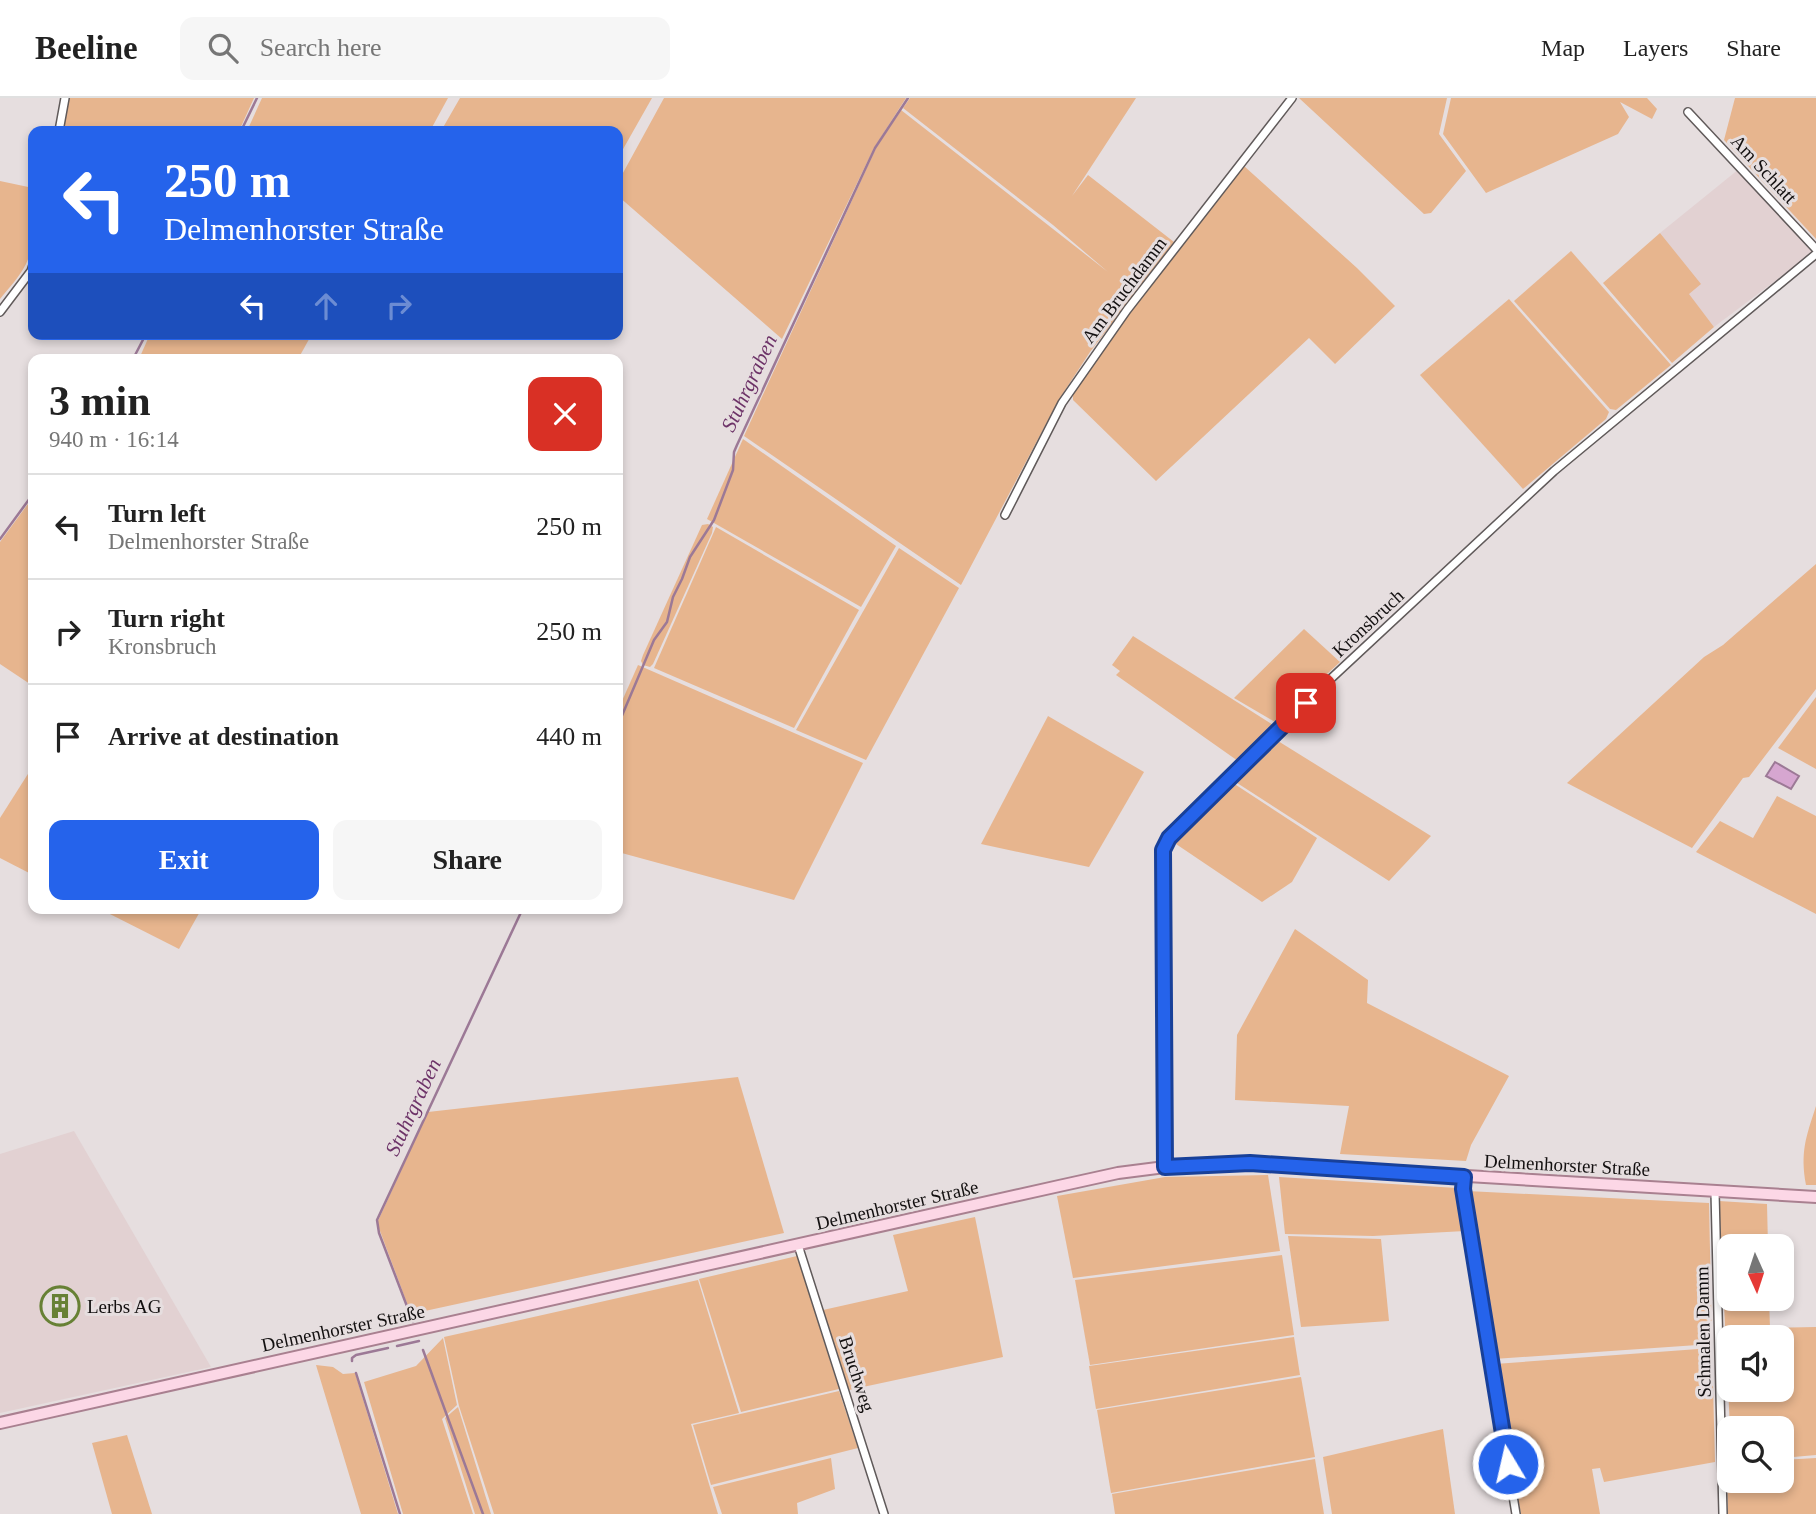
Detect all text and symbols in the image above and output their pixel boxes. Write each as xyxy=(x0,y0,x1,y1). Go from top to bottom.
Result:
search box xyxy=(180,17,670,80)
icon: search xyxy=(204,29,242,67)
text: Beeline xyxy=(35,30,138,66)
text: Search here xyxy=(260,33,382,62)
text: Map xyxy=(1541,35,1585,61)
text: Layers xyxy=(1623,35,1688,61)
text: Share xyxy=(1726,35,1781,61)
street label: Am Schlatt xyxy=(1727,130,1801,208)
text: 250 m xyxy=(164,153,291,208)
icon: left xyxy=(49,154,140,245)
text: Delmenhorster Straße xyxy=(164,211,444,247)
street label: Am Bruchdamm xyxy=(1077,233,1171,347)
icon: left xyxy=(234,287,272,325)
icon: ahead xyxy=(307,287,345,325)
icon: right xyxy=(380,287,418,325)
water label: Stuhrgraben xyxy=(716,331,782,435)
button: close xyxy=(528,377,602,451)
text: 3 min xyxy=(49,378,151,424)
text: 940 m · 16:14 xyxy=(49,427,179,452)
text: Turn left xyxy=(108,499,206,528)
icon: left xyxy=(49,508,87,546)
text: 250 m xyxy=(536,512,602,541)
text: Delmenhorster Straße xyxy=(108,529,309,554)
street label: Kronsbruch xyxy=(1328,584,1408,661)
text: Turn right xyxy=(108,604,225,633)
icon: right xyxy=(49,613,87,651)
text: 250 m xyxy=(536,617,602,646)
text: Kronsbruch xyxy=(108,634,217,659)
pin xyxy=(1276,673,1336,733)
icon: arrive xyxy=(1287,684,1325,722)
icon: arrive xyxy=(49,718,87,756)
text: Arrive at destination xyxy=(108,722,339,751)
text: 440 m xyxy=(536,722,602,751)
button: Exit xyxy=(49,820,319,900)
button: Share xyxy=(333,820,602,900)
water label: Stuhrgraben xyxy=(380,1055,446,1159)
street label: Delmenhorster Straße xyxy=(1483,1150,1651,1180)
street label: Delmenhorster Straße xyxy=(814,1176,980,1234)
north arrow xyxy=(1717,1234,1794,1311)
map controls xyxy=(1717,1234,1794,1493)
street label: Schmalen Damm xyxy=(1691,1266,1715,1398)
building icon: Lerbs AG xyxy=(39,1285,81,1327)
place label: Lerbs AG xyxy=(87,1296,162,1317)
street label: Delmenhorster Straße xyxy=(260,1300,426,1356)
button: sound xyxy=(1717,1325,1794,1402)
street label: Bruchweg xyxy=(835,1334,879,1415)
button: search xyxy=(1717,1416,1794,1493)
position arrow xyxy=(1471,1427,1545,1501)

